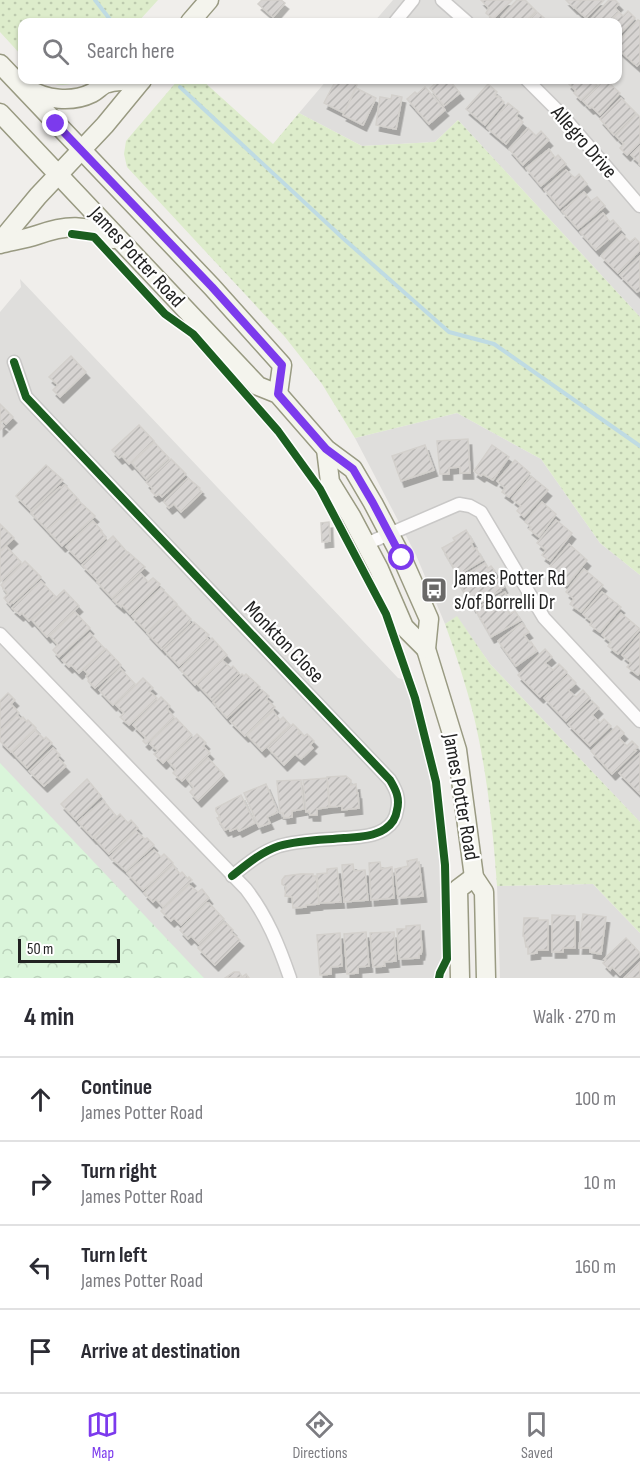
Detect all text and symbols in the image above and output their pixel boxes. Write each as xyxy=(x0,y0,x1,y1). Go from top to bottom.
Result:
search box xyxy=(18,18,622,84)
icon: search xyxy=(39,35,72,68)
text: Search here xyxy=(87,38,174,65)
street label: Allegro Drive xyxy=(545,100,622,184)
route end xyxy=(42,110,68,136)
street label: James Potter Road xyxy=(83,201,190,312)
route start xyxy=(388,544,414,570)
place label: James Potter Rd s/of Borrelli Dr xyxy=(453,566,565,615)
bus stop icon: James Potter Rd s/of Borrelli Dr xyxy=(419,575,449,605)
street label: Monkton Close xyxy=(239,596,329,688)
street label: James Potter Road xyxy=(437,731,484,862)
scale bar xyxy=(18,936,120,964)
text: 50 m xyxy=(27,940,53,959)
text: 4 min xyxy=(24,1002,74,1033)
text: Walk · 270 m xyxy=(533,1005,616,1029)
text: Continue xyxy=(81,1074,152,1101)
icon: ahead xyxy=(24,1083,57,1116)
text: 100 m xyxy=(575,1087,616,1111)
text: James Potter Road xyxy=(81,1101,203,1125)
text: Turn right xyxy=(81,1158,157,1185)
icon: right xyxy=(24,1167,57,1200)
text: 10 m xyxy=(584,1171,616,1195)
text: James Potter Road xyxy=(81,1185,203,1209)
text: Turn left xyxy=(81,1242,147,1269)
icon: left xyxy=(24,1251,57,1284)
text: 160 m xyxy=(575,1255,616,1279)
text: James Potter Road xyxy=(81,1269,203,1293)
icon: arrive xyxy=(24,1335,57,1368)
text: Arrive at destination xyxy=(81,1338,240,1365)
tab: Map xyxy=(86,1408,119,1463)
tab: Directions xyxy=(292,1408,347,1463)
tab: Saved xyxy=(520,1408,553,1463)

